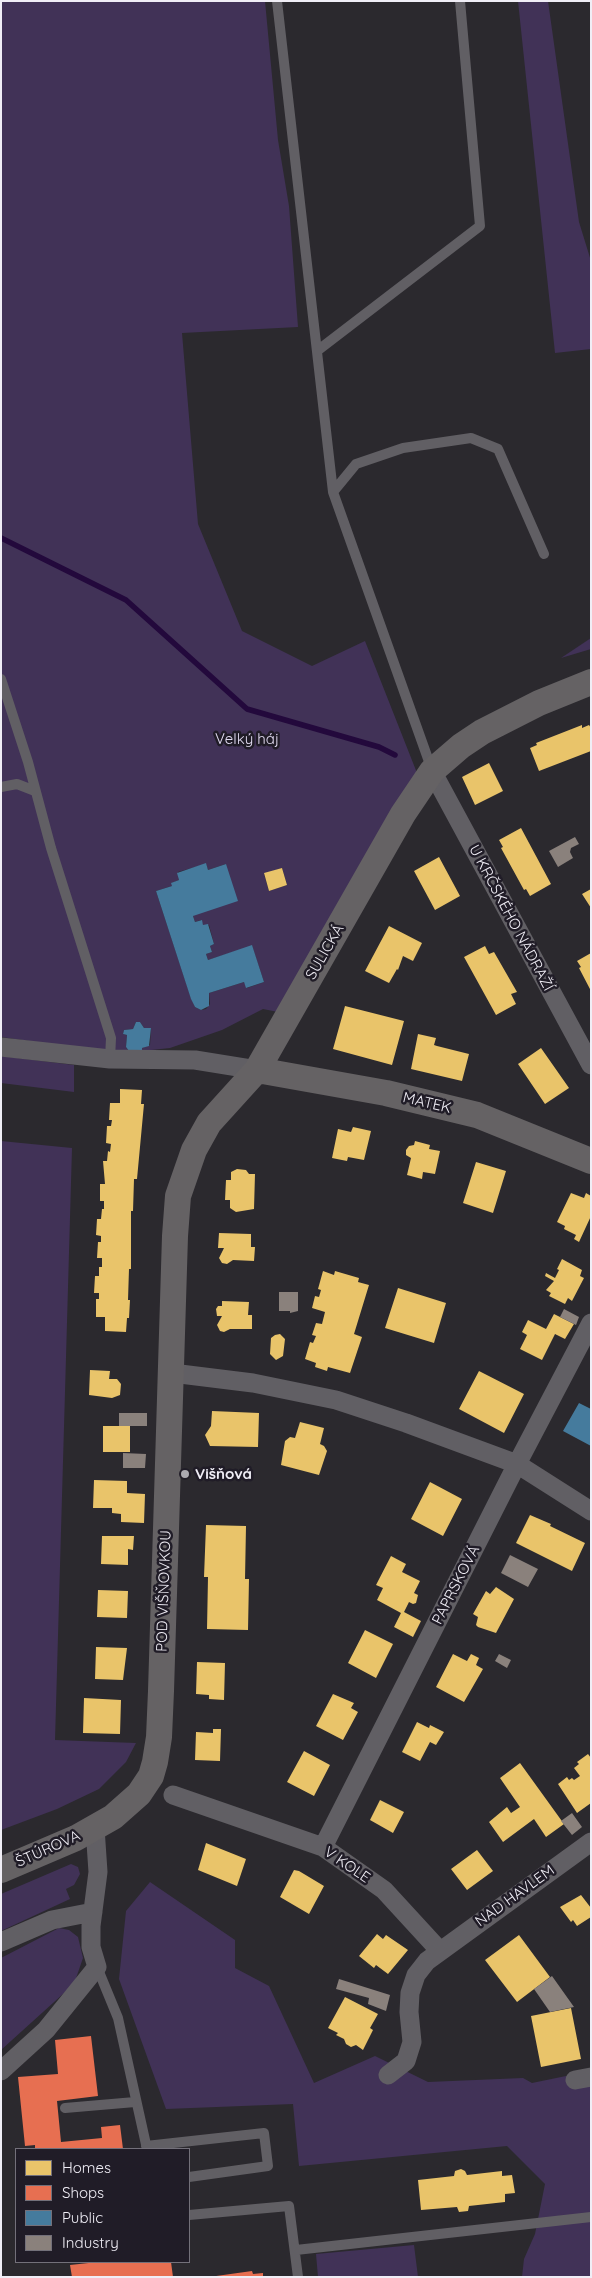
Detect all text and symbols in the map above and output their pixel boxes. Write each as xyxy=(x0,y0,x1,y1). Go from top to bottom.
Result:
park label: Velký háj xyxy=(215,730,279,748)
street label: U KRČSKÉHO NÁDRAŽÍ xyxy=(465,842,557,994)
street label: SULICKÁ xyxy=(302,921,348,983)
street label: MATEK xyxy=(401,1089,453,1117)
place label: Višňová xyxy=(195,1465,252,1483)
marker: Višňová xyxy=(179,1468,191,1480)
street label: POD VIŠŇOVKOU xyxy=(153,1530,175,1652)
street label: PAPRSKOVÁ xyxy=(428,1543,484,1627)
street label: ŠTÚROVA xyxy=(13,1827,83,1871)
street label: V KOLE xyxy=(321,1843,373,1887)
street label: NAD HAVLEM xyxy=(472,1861,558,1931)
legend xyxy=(15,2148,190,2263)
text: Homes xyxy=(62,2158,111,2177)
text: Shops xyxy=(62,2183,104,2202)
text: Public xyxy=(62,2208,103,2227)
text: Industry xyxy=(62,2233,119,2252)

